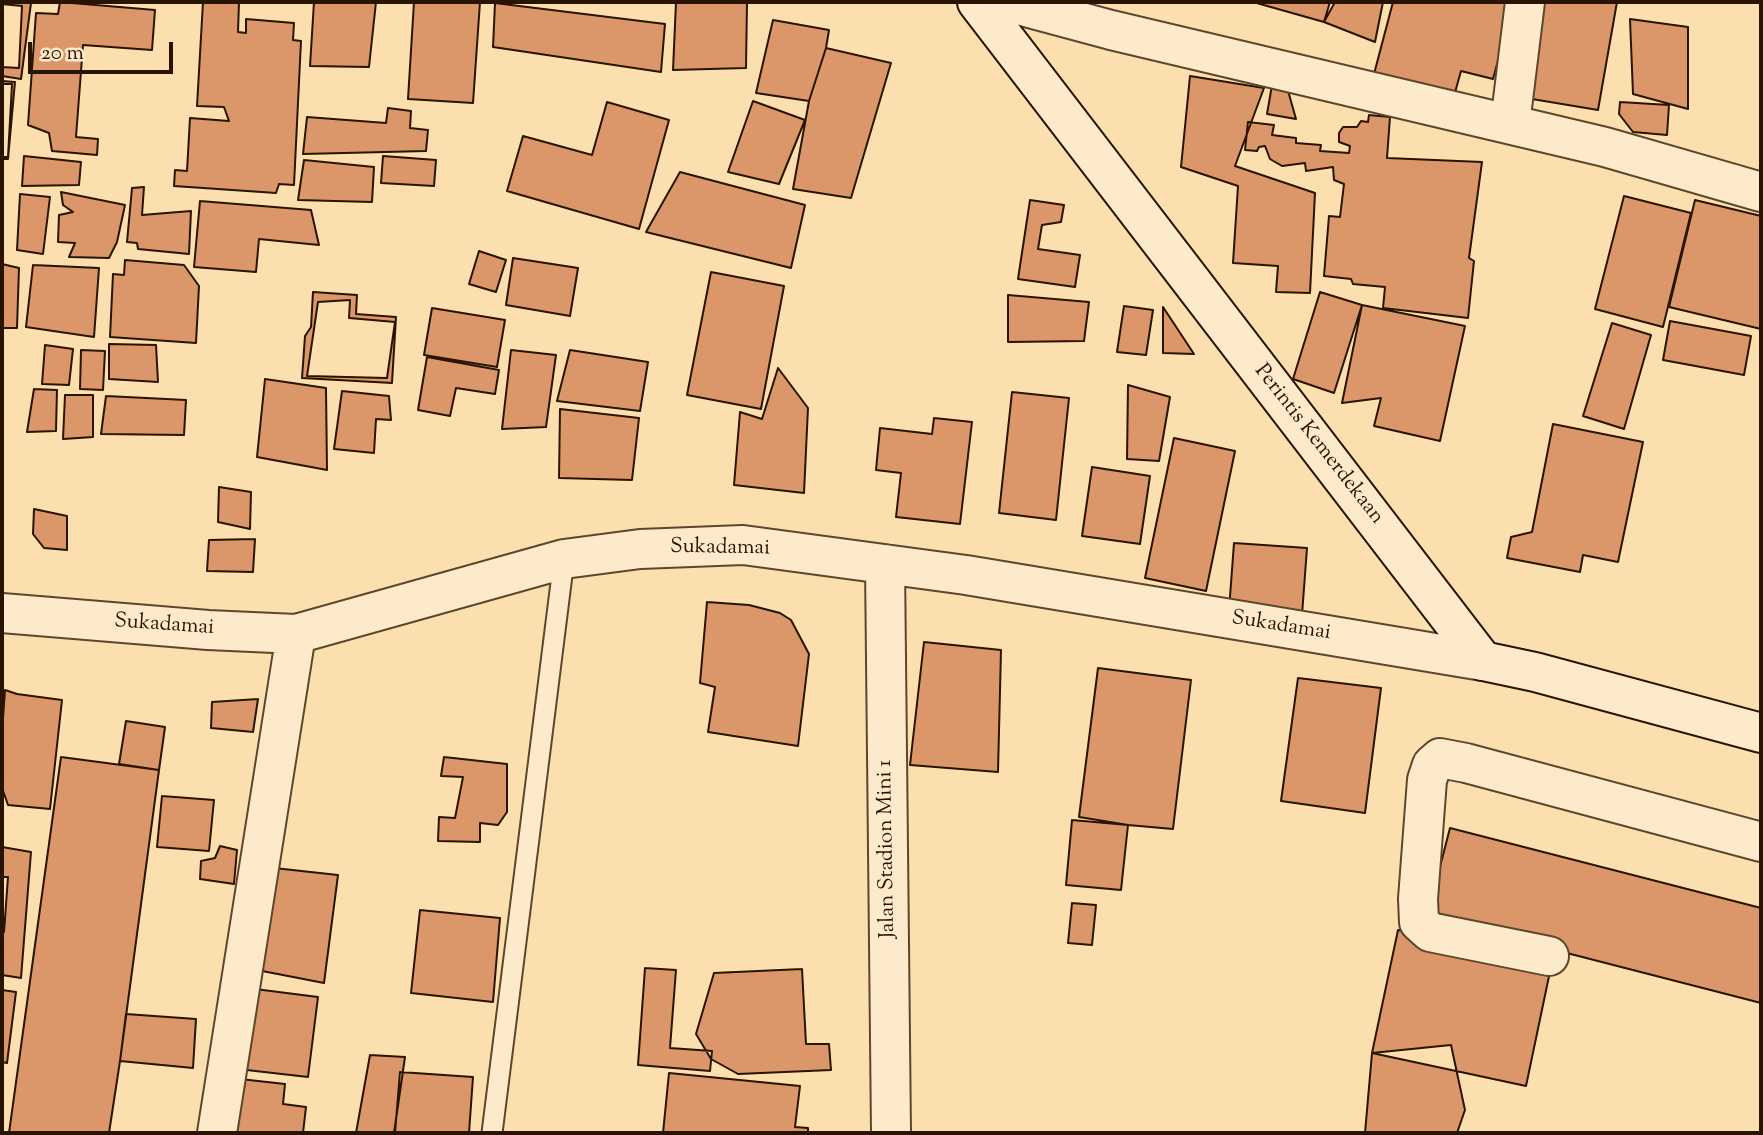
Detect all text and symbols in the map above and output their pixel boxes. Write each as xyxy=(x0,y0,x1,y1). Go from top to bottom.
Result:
scale bar xyxy=(32,28,177,72)
text: 20 m xyxy=(41,39,84,69)
street label: Perintis Kemerdekaan xyxy=(1248,360,1388,530)
street label: Sukadamai xyxy=(670,536,770,562)
street label: Sukadamai xyxy=(1230,607,1332,647)
street label: Sukadamai xyxy=(113,610,215,642)
street label: Jalan Stadion Mini 1 xyxy=(874,759,902,939)

